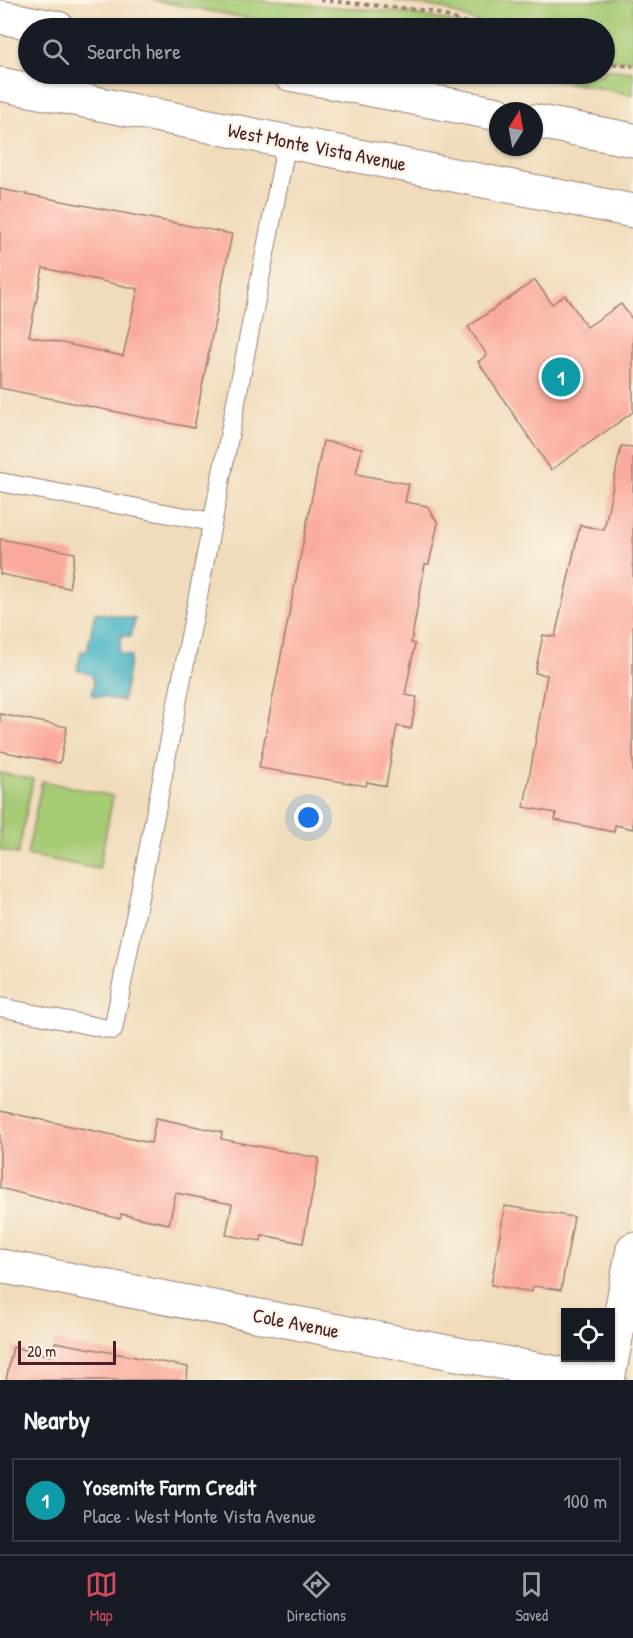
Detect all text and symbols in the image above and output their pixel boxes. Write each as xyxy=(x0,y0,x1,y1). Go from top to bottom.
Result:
search box xyxy=(18,18,615,84)
icon: search xyxy=(39,35,72,68)
text: Search here xyxy=(87,36,181,66)
north arrow xyxy=(489,102,543,156)
street label: West Monte Vista Avenue xyxy=(225,116,409,177)
pin: 1 xyxy=(542,354,580,400)
your location xyxy=(294,803,323,832)
street label: Cole Avenue xyxy=(251,1301,342,1344)
map controls xyxy=(561,1308,615,1362)
button: locate xyxy=(561,1308,615,1362)
scale bar xyxy=(18,1338,116,1366)
text: 20 m xyxy=(27,1340,56,1362)
text: Nearby xyxy=(24,1402,90,1437)
text: Yosemite Farm Credit xyxy=(83,1472,256,1502)
text: 1 xyxy=(42,1487,49,1514)
text: 100 m xyxy=(564,1487,607,1514)
text: Place · West Monte Vista Avenue xyxy=(83,1502,316,1529)
tab: Map xyxy=(85,1568,118,1626)
tab: Directions xyxy=(287,1568,346,1626)
tab: Saved xyxy=(515,1568,548,1626)

